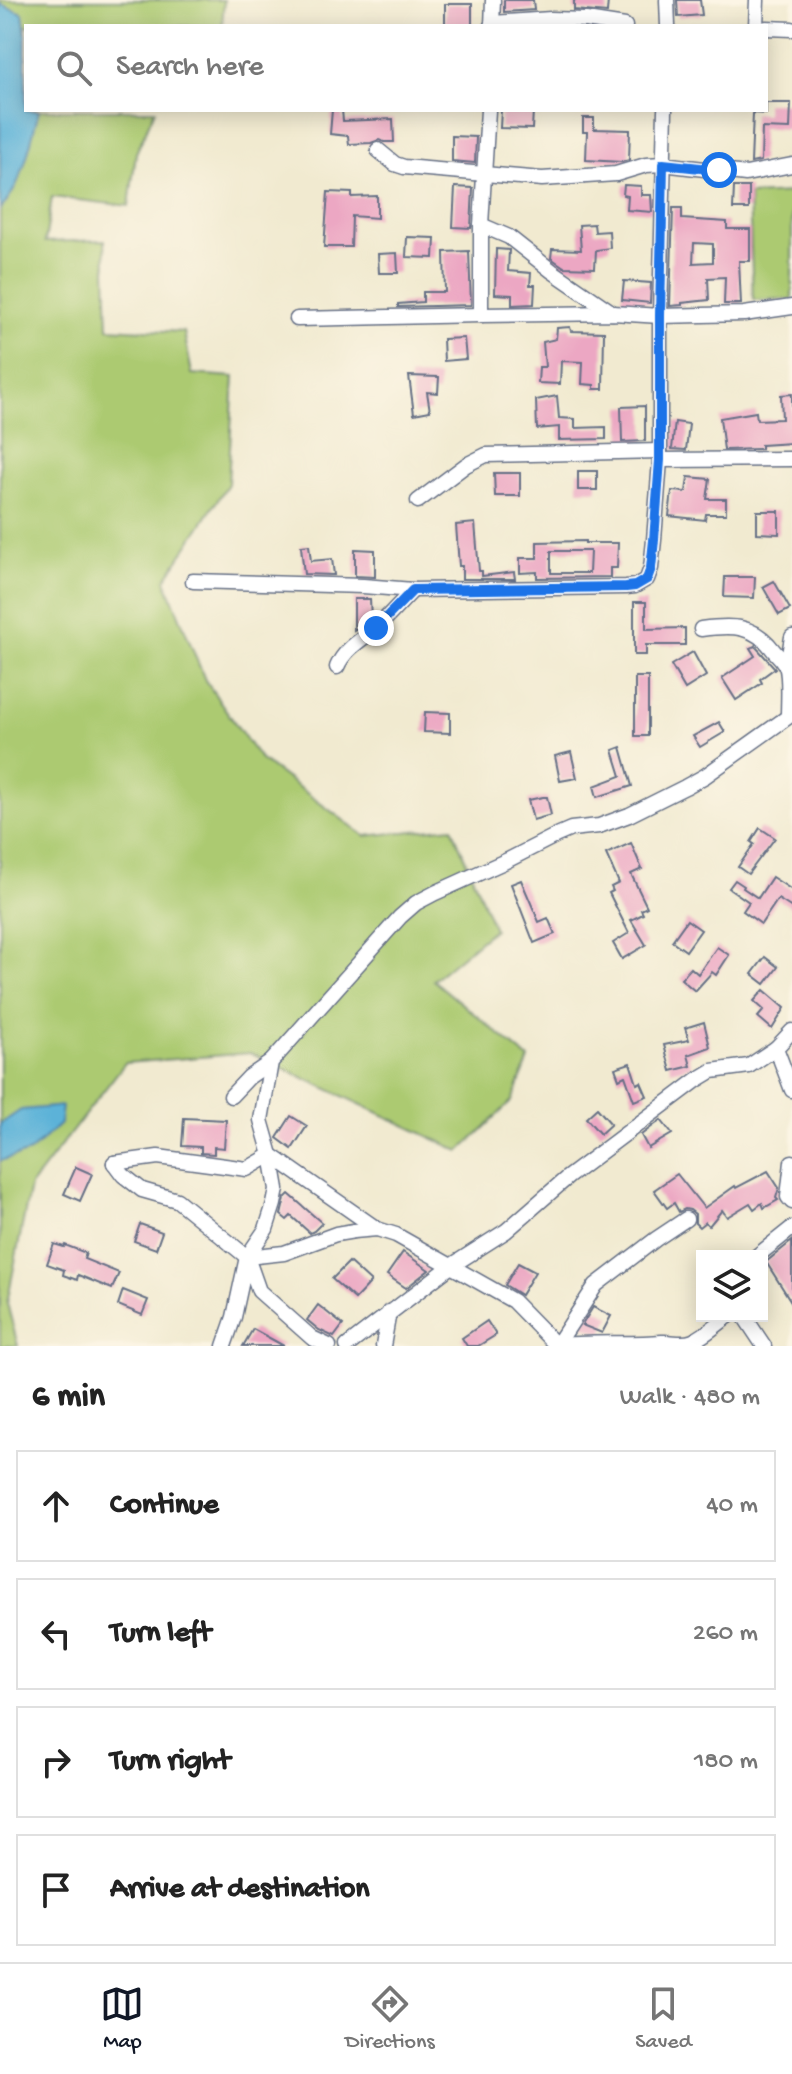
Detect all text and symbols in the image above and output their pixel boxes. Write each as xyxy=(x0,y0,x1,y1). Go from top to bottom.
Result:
search box xyxy=(24,24,768,112)
icon: search xyxy=(52,46,96,90)
text: Search here xyxy=(116,51,264,86)
route start xyxy=(701,152,737,188)
route end xyxy=(358,610,394,646)
map controls xyxy=(696,1250,768,1322)
button: layers xyxy=(696,1250,768,1322)
text: 6 min xyxy=(32,1378,105,1418)
text: Walk · 480 m xyxy=(620,1383,760,1414)
icon: ahead xyxy=(34,1484,78,1528)
text: Continue xyxy=(110,1489,219,1524)
text: 40 m xyxy=(706,1491,758,1522)
icon: left xyxy=(34,1612,78,1656)
text: Turn left xyxy=(110,1617,211,1652)
text: 260 m xyxy=(693,1619,758,1650)
icon: right xyxy=(34,1740,78,1784)
text: Turn right xyxy=(110,1745,230,1780)
text: 180 m xyxy=(694,1747,758,1778)
icon: arrive xyxy=(34,1868,78,1912)
text: Arrive at destination xyxy=(110,1873,370,1908)
tab: Map xyxy=(100,1982,144,2056)
tab: Directions xyxy=(345,1982,435,2056)
tab: Saved xyxy=(635,1982,692,2056)

